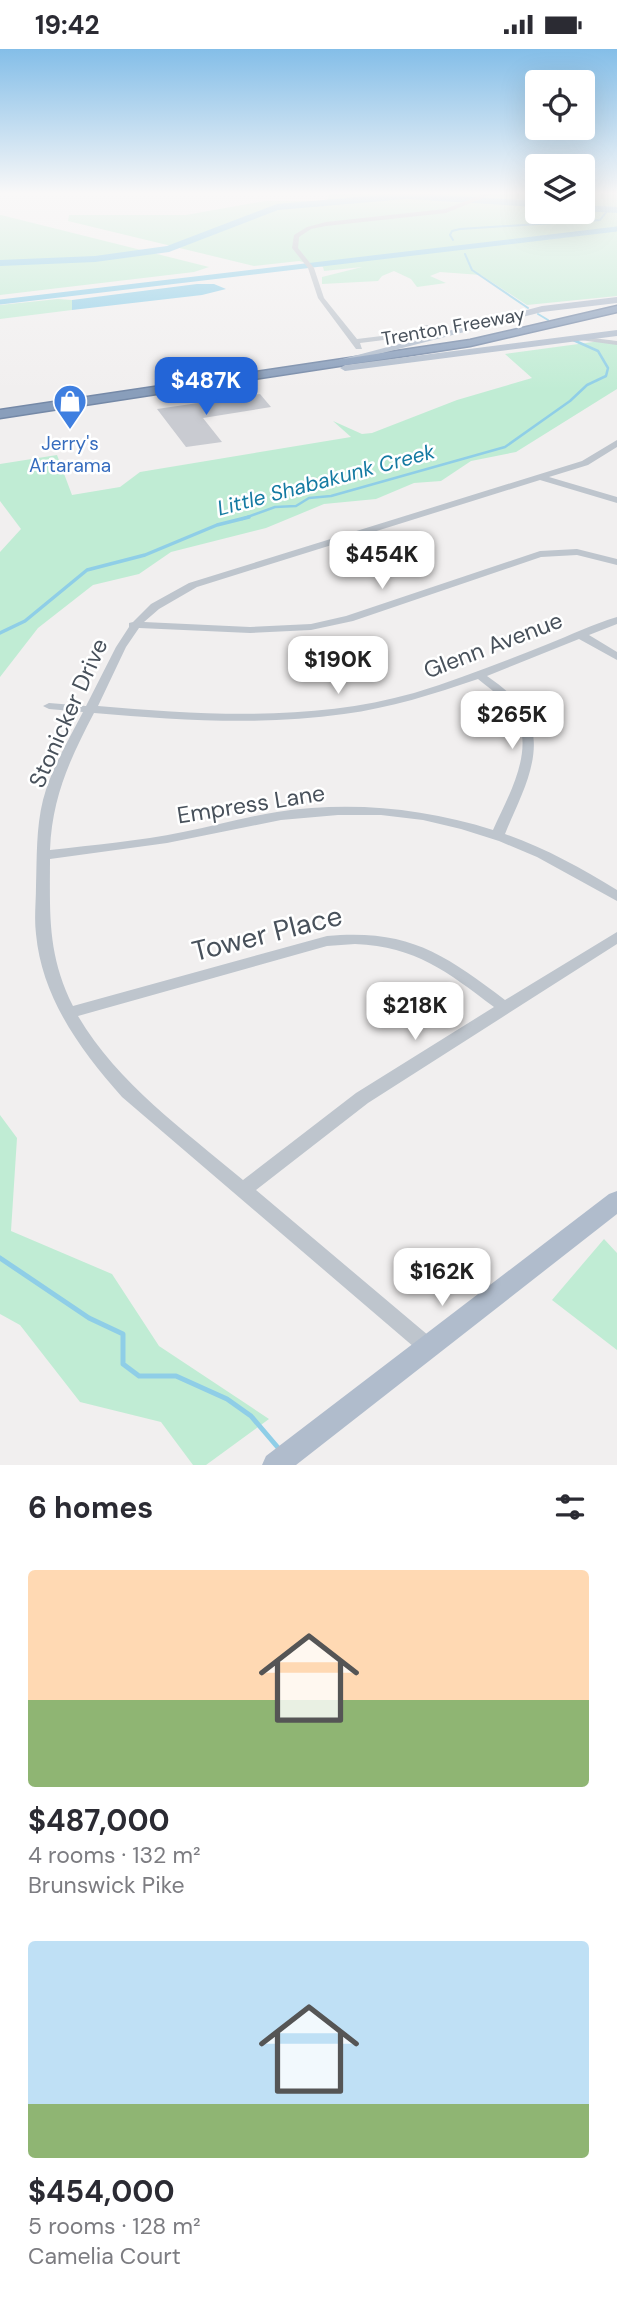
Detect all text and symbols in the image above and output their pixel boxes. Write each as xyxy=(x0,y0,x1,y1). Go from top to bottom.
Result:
text: 19:42 xyxy=(35,8,99,42)
map controls xyxy=(525,70,595,224)
button: locate xyxy=(525,70,595,140)
button: layers xyxy=(525,154,595,224)
street label: Trenton Freeway xyxy=(379,302,527,351)
pin: $487K xyxy=(157,357,255,417)
text: $487K xyxy=(171,365,241,395)
shop icon: Jerry's Artarama xyxy=(51,382,89,431)
place label: Jerry's Artarama xyxy=(29,431,111,478)
water label: Little Shabakunk Creek xyxy=(214,437,438,523)
pin: $454K xyxy=(333,531,431,591)
text: $454K xyxy=(345,539,419,569)
street label: Glenn Avenue xyxy=(419,605,567,685)
street label: Stonicker Drive xyxy=(22,634,114,792)
pin: $190K xyxy=(289,637,387,696)
text: $190K xyxy=(304,644,372,674)
pin: $265K xyxy=(463,691,561,751)
text: $265K xyxy=(477,699,547,729)
street label: Empress Lane xyxy=(175,778,327,830)
street label: Tower Place xyxy=(188,897,346,970)
pin: $218K xyxy=(366,983,464,1042)
text: $218K xyxy=(382,990,448,1020)
pin: $162K xyxy=(393,1249,491,1308)
text: $162K xyxy=(410,1256,474,1286)
text: 6 homes xyxy=(28,1488,153,1527)
icon: filters xyxy=(551,1488,589,1526)
icon: home xyxy=(246,1615,372,1741)
text: $487,000 xyxy=(28,1801,170,1840)
text: 4 rooms · 132 m² xyxy=(28,1840,200,1870)
text: Brunswick Pike xyxy=(28,1870,185,1900)
icon: home xyxy=(246,1986,372,2112)
text: $454,000 xyxy=(28,2172,175,2211)
text: 5 rooms · 128 m² xyxy=(28,2211,201,2241)
text: Camelia Court xyxy=(28,2241,181,2271)

